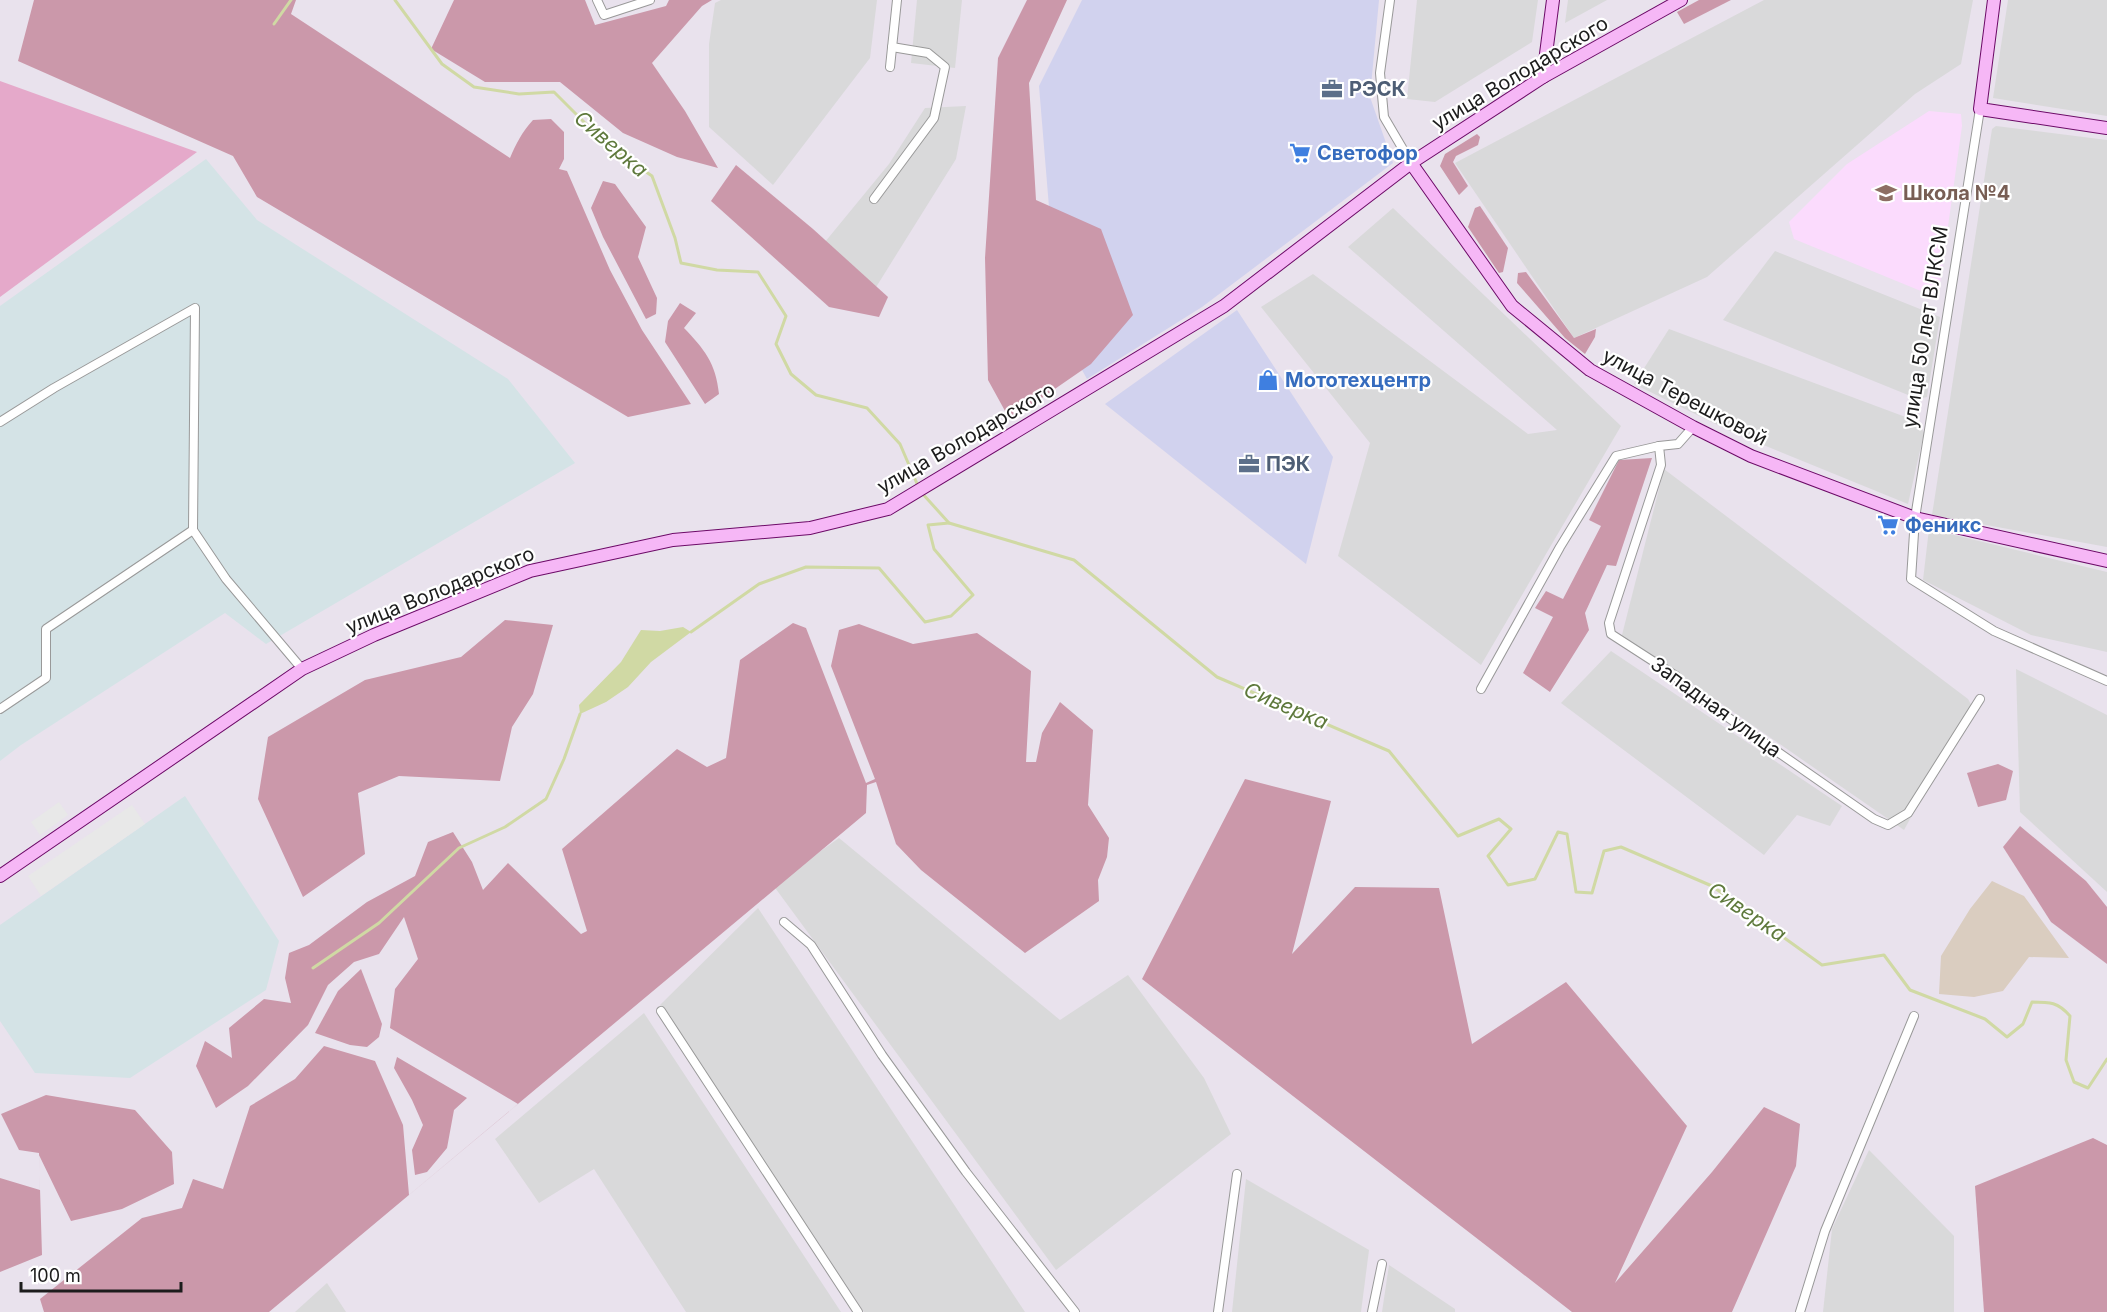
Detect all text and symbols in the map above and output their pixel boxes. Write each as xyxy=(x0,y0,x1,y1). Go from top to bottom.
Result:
street label: улица Володарского xyxy=(1428,11,1612,135)
office icon: РЭСК xyxy=(1320,77,1344,101)
place label: РЭСК xyxy=(1349,77,1406,101)
water label: Сиверка xyxy=(570,105,653,182)
supermarket icon: Светофор xyxy=(1288,141,1312,165)
place label: Светофор xyxy=(1317,141,1418,165)
school or university icon: Школа №4 xyxy=(1874,181,1898,205)
place label: Школа №4 xyxy=(1903,181,2010,205)
street label: улица 50 лет ВЛКСМ xyxy=(1897,224,1953,430)
street label: улица Терешковой xyxy=(1598,343,1772,451)
shop icon: Мототехцентр xyxy=(1256,368,1280,392)
place label: Мототехцентр xyxy=(1285,368,1431,392)
street label: улица Володарского xyxy=(873,377,1059,499)
office icon: ПЭК xyxy=(1237,452,1261,476)
place label: ПЭК xyxy=(1266,452,1310,476)
supermarket icon: Феникс xyxy=(1876,513,1900,537)
place label: Феникс xyxy=(1905,513,1982,537)
street label: улица Володарского xyxy=(342,541,538,639)
street label: Западная улица xyxy=(1646,652,1786,762)
water label: Сиверка xyxy=(1240,677,1332,734)
water label: Сиверка xyxy=(1703,876,1791,947)
scale bar xyxy=(21,1255,182,1293)
text: 100 m xyxy=(30,1265,81,1286)

